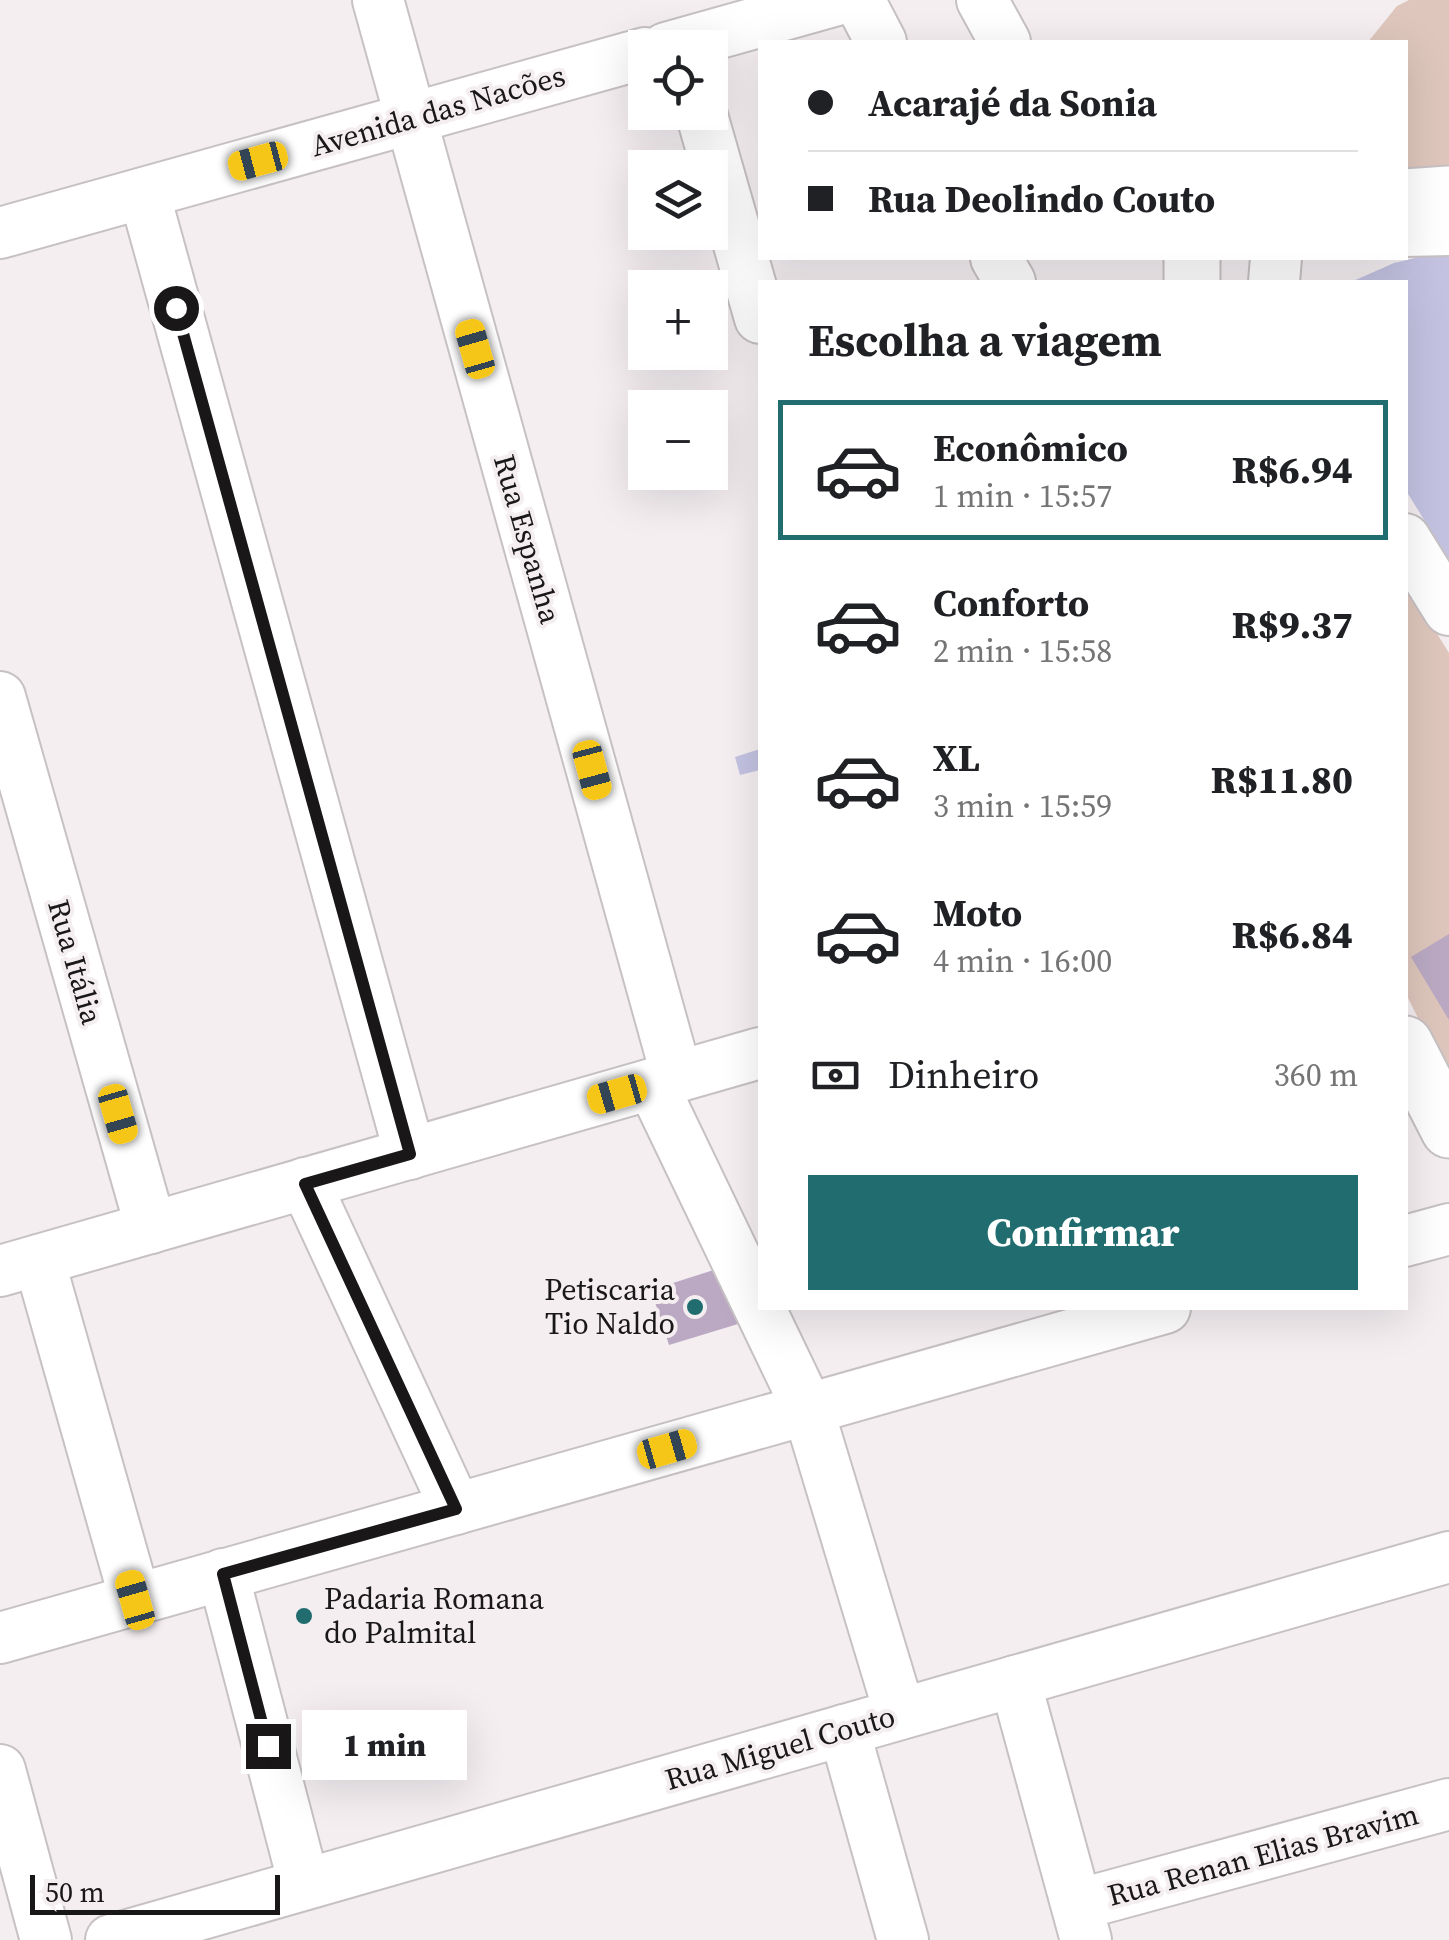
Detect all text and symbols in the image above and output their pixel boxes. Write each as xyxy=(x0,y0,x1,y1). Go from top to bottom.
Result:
map controls xyxy=(628,30,728,490)
button: locate xyxy=(628,30,728,130)
street label: Avenida das Nacões xyxy=(306,55,570,166)
text: Acarajé da Sonia xyxy=(868,77,1157,129)
car xyxy=(225,139,291,183)
button: layers xyxy=(628,150,728,250)
text: Rua Deolindo Couto xyxy=(868,173,1215,225)
button: + xyxy=(628,270,728,370)
route start xyxy=(154,286,199,331)
text: Escolha a viagem xyxy=(808,309,1162,371)
car xyxy=(452,316,498,382)
button: − xyxy=(628,390,728,490)
text: Econômico xyxy=(933,422,1128,474)
icon: car xyxy=(813,425,903,515)
text: R$6.94 xyxy=(1232,444,1353,496)
street label: Rua Espanha xyxy=(484,450,571,629)
text: 1 min · 15:57 xyxy=(933,474,1112,518)
text: Conforto xyxy=(933,577,1089,629)
icon: car xyxy=(813,580,903,670)
text: R$9.37 xyxy=(1232,599,1353,651)
text: 2 min · 15:58 xyxy=(933,629,1112,673)
text: XL xyxy=(933,732,980,784)
icon: car xyxy=(813,735,903,825)
car xyxy=(570,737,614,803)
text: R$11.80 xyxy=(1211,754,1353,806)
text: 3 min · 15:59 xyxy=(933,784,1112,828)
text: Moto xyxy=(933,887,1022,939)
icon: car xyxy=(813,890,903,980)
street label: Rua Itália xyxy=(38,895,113,1030)
text: R$6.84 xyxy=(1232,909,1353,961)
text: 4 min · 16:00 xyxy=(933,939,1112,983)
icon: cash xyxy=(808,1048,863,1103)
text: Dinheiro xyxy=(888,1049,1039,1101)
text: 360 m xyxy=(1274,1053,1358,1097)
car xyxy=(584,1071,650,1117)
car xyxy=(95,1081,141,1147)
button: Confirmar xyxy=(808,1175,1358,1290)
place label: Petiscaria Tio Naldo xyxy=(544,1269,676,1344)
marker: Petiscaria Tio Naldo xyxy=(684,1296,706,1318)
car xyxy=(634,1426,700,1472)
car xyxy=(112,1567,158,1633)
place label: Padaria Romana do Palmital xyxy=(324,1578,545,1653)
marker: Padaria Romana do Palmital xyxy=(293,1605,315,1627)
street label: Rua Miguel Couto xyxy=(660,1695,900,1800)
callout: 1 min xyxy=(303,1711,468,1781)
text: 1 min xyxy=(343,1723,426,1767)
route end xyxy=(246,1724,291,1769)
street label: Rua Renan Elias Bravim xyxy=(1103,1793,1423,1916)
scale bar xyxy=(30,1870,280,1914)
text: 50 m xyxy=(45,1873,105,1911)

